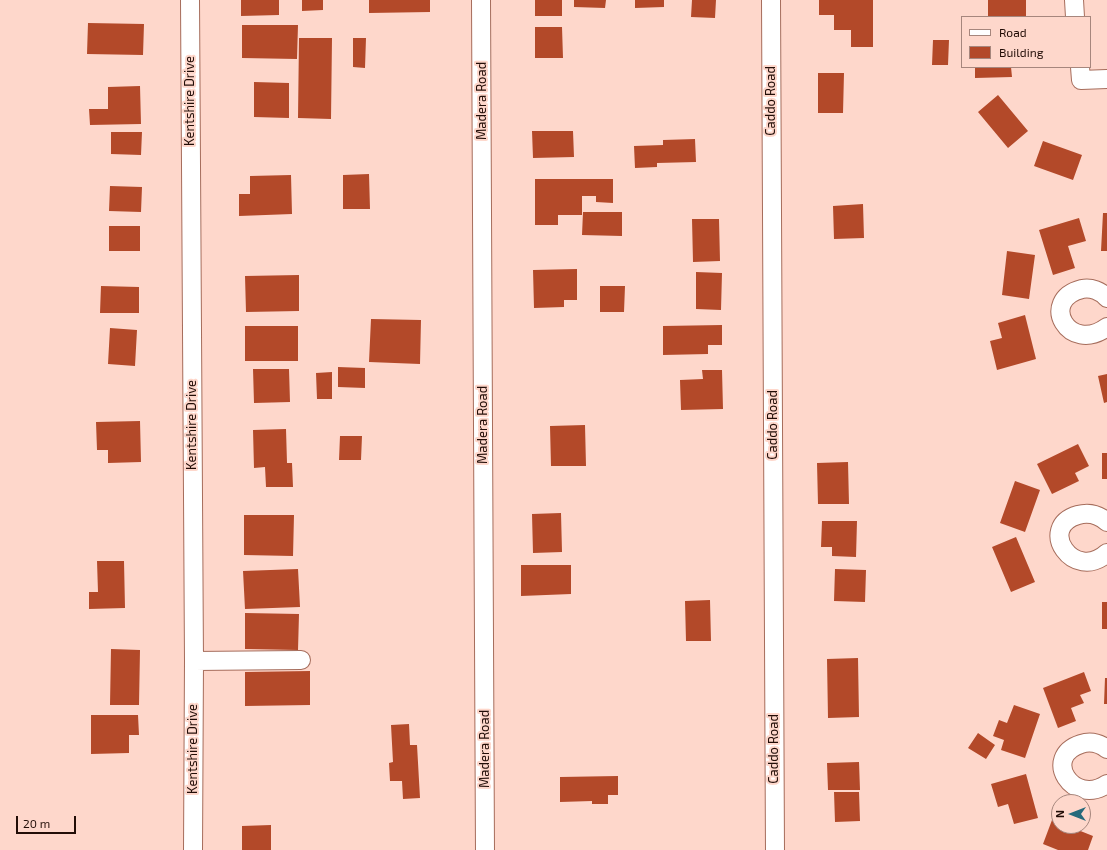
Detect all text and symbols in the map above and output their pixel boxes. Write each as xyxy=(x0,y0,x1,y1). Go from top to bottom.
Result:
legend xyxy=(961,16,1091,68)
text: Road xyxy=(999,25,1027,39)
text: Building xyxy=(999,45,1043,59)
street label: Kentshire Drive xyxy=(182,56,198,146)
street label: Madera Road xyxy=(474,62,490,140)
street label: Caddo Road xyxy=(763,66,779,136)
street label: Kentshire Drive xyxy=(184,380,200,470)
street label: Madera Road xyxy=(475,386,491,464)
street label: Caddo Road xyxy=(765,390,781,460)
street label: Kentshire Drive xyxy=(185,704,201,794)
street label: Madera Road xyxy=(477,710,493,788)
street label: Caddo Road xyxy=(766,714,782,784)
north arrow xyxy=(1051,794,1091,834)
scale bar xyxy=(18,808,78,834)
text: N xyxy=(1053,810,1066,818)
text: 20 m xyxy=(23,816,50,830)

